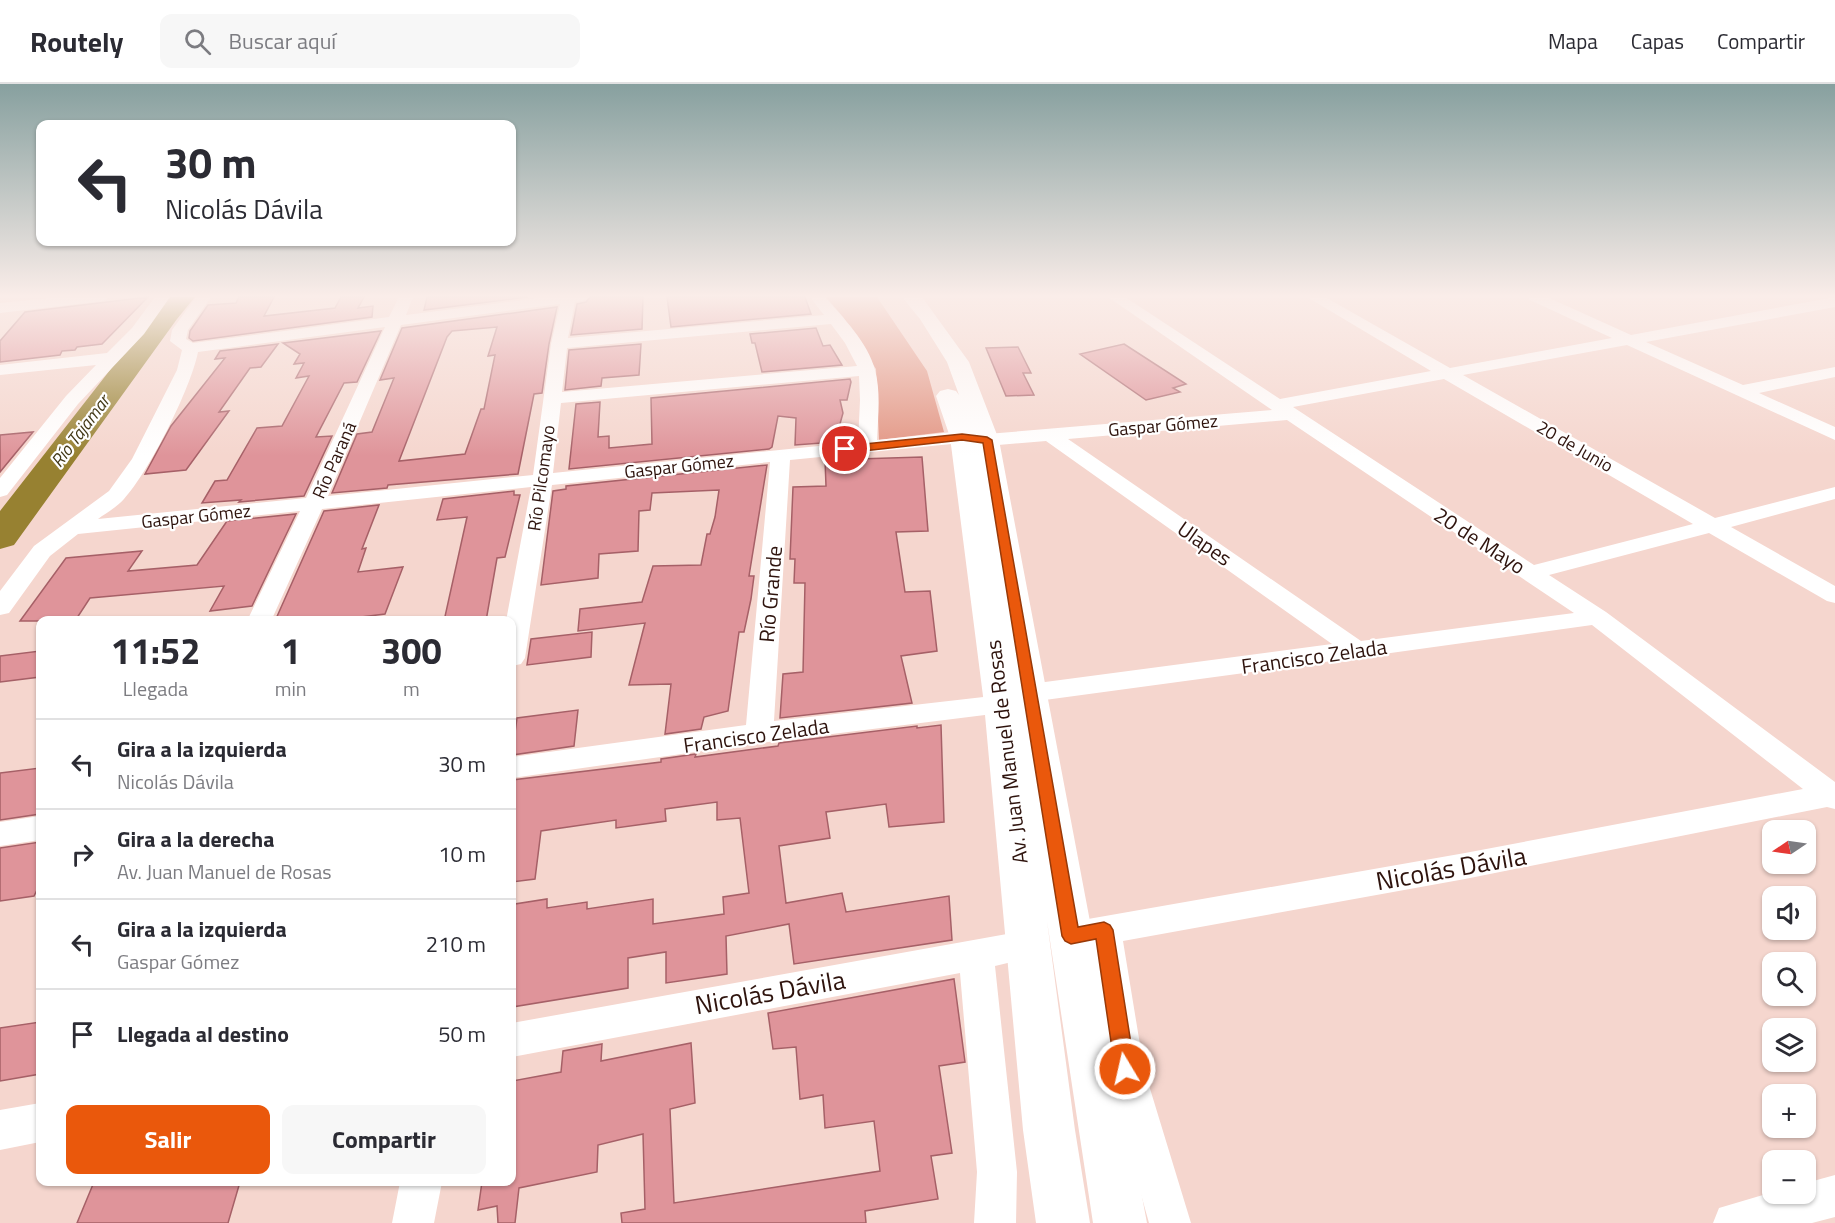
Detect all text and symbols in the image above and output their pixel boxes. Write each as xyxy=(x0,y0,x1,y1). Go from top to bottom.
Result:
search box xyxy=(160,14,580,68)
text: Routely xyxy=(30,20,124,63)
text: Buscar aquí xyxy=(229,24,336,58)
icon: search xyxy=(181,25,214,58)
text: Mapa xyxy=(1548,25,1598,57)
text: Capas xyxy=(1631,25,1684,57)
text: Compartir xyxy=(1717,25,1805,57)
text: 30 m xyxy=(165,130,257,194)
icon: left xyxy=(66,144,144,222)
text: Nicolás Dávila xyxy=(165,188,323,229)
water label: Río Tajamar xyxy=(44,387,117,473)
street label: Gaspar Gómez xyxy=(1107,407,1219,443)
street label: 20 de Junio xyxy=(1532,413,1618,479)
street label: Río Paraná xyxy=(305,417,363,503)
street label: Río Pilcomayo xyxy=(520,423,562,533)
pin xyxy=(819,423,870,474)
icon: arrive xyxy=(828,432,861,465)
street label: Gaspar Gómez xyxy=(623,447,735,485)
street label: Gaspar Gómez xyxy=(140,497,252,535)
street label: 20 de Mayo xyxy=(1428,498,1532,582)
street label: Ulapes xyxy=(1171,513,1239,573)
street label: Río Grande xyxy=(750,544,790,644)
text: 11:52 xyxy=(110,623,200,678)
text: 1 xyxy=(281,623,301,678)
text: 300 xyxy=(381,623,442,678)
street label: Francisco Zelada xyxy=(1239,630,1389,682)
street label: Av. Juan Manuel de Rosas xyxy=(976,638,1036,866)
text: Llegada xyxy=(123,673,188,704)
text: min xyxy=(275,673,307,704)
text: m xyxy=(403,673,420,704)
street label: Francisco Zelada xyxy=(681,709,831,761)
text: Gira a la izquierda xyxy=(117,732,287,766)
text: 30 m xyxy=(438,747,486,781)
icon: left xyxy=(66,748,99,781)
text: Nicolás Dávila xyxy=(117,766,234,797)
north arrow xyxy=(1762,820,1816,874)
map controls xyxy=(1762,820,1816,1204)
text: Gira a la derecha xyxy=(117,822,274,856)
street label: Nicolás Dávila xyxy=(1373,836,1529,900)
text: 10 m xyxy=(438,837,486,871)
icon: right xyxy=(66,838,99,871)
text: Av. Juan Manuel de Rosas xyxy=(117,856,331,887)
button: sound xyxy=(1762,886,1816,940)
text: Gira a la izquierda xyxy=(117,912,287,946)
text: 210 m xyxy=(426,927,486,961)
icon: left xyxy=(66,928,99,961)
text: Gaspar Gómez xyxy=(117,946,239,977)
button: search xyxy=(1762,952,1816,1006)
street label: Nicolás Dávila xyxy=(692,960,848,1024)
text: Llegada al destino xyxy=(117,1017,289,1051)
text: 50 m xyxy=(438,1017,486,1051)
icon: arrive xyxy=(66,1018,99,1051)
button: layers xyxy=(1762,1018,1816,1072)
position arrow xyxy=(1093,1037,1157,1101)
button: + xyxy=(1762,1084,1816,1138)
button: Salir xyxy=(66,1105,270,1174)
button: Compartir xyxy=(282,1105,486,1174)
button: − xyxy=(1762,1150,1816,1204)

